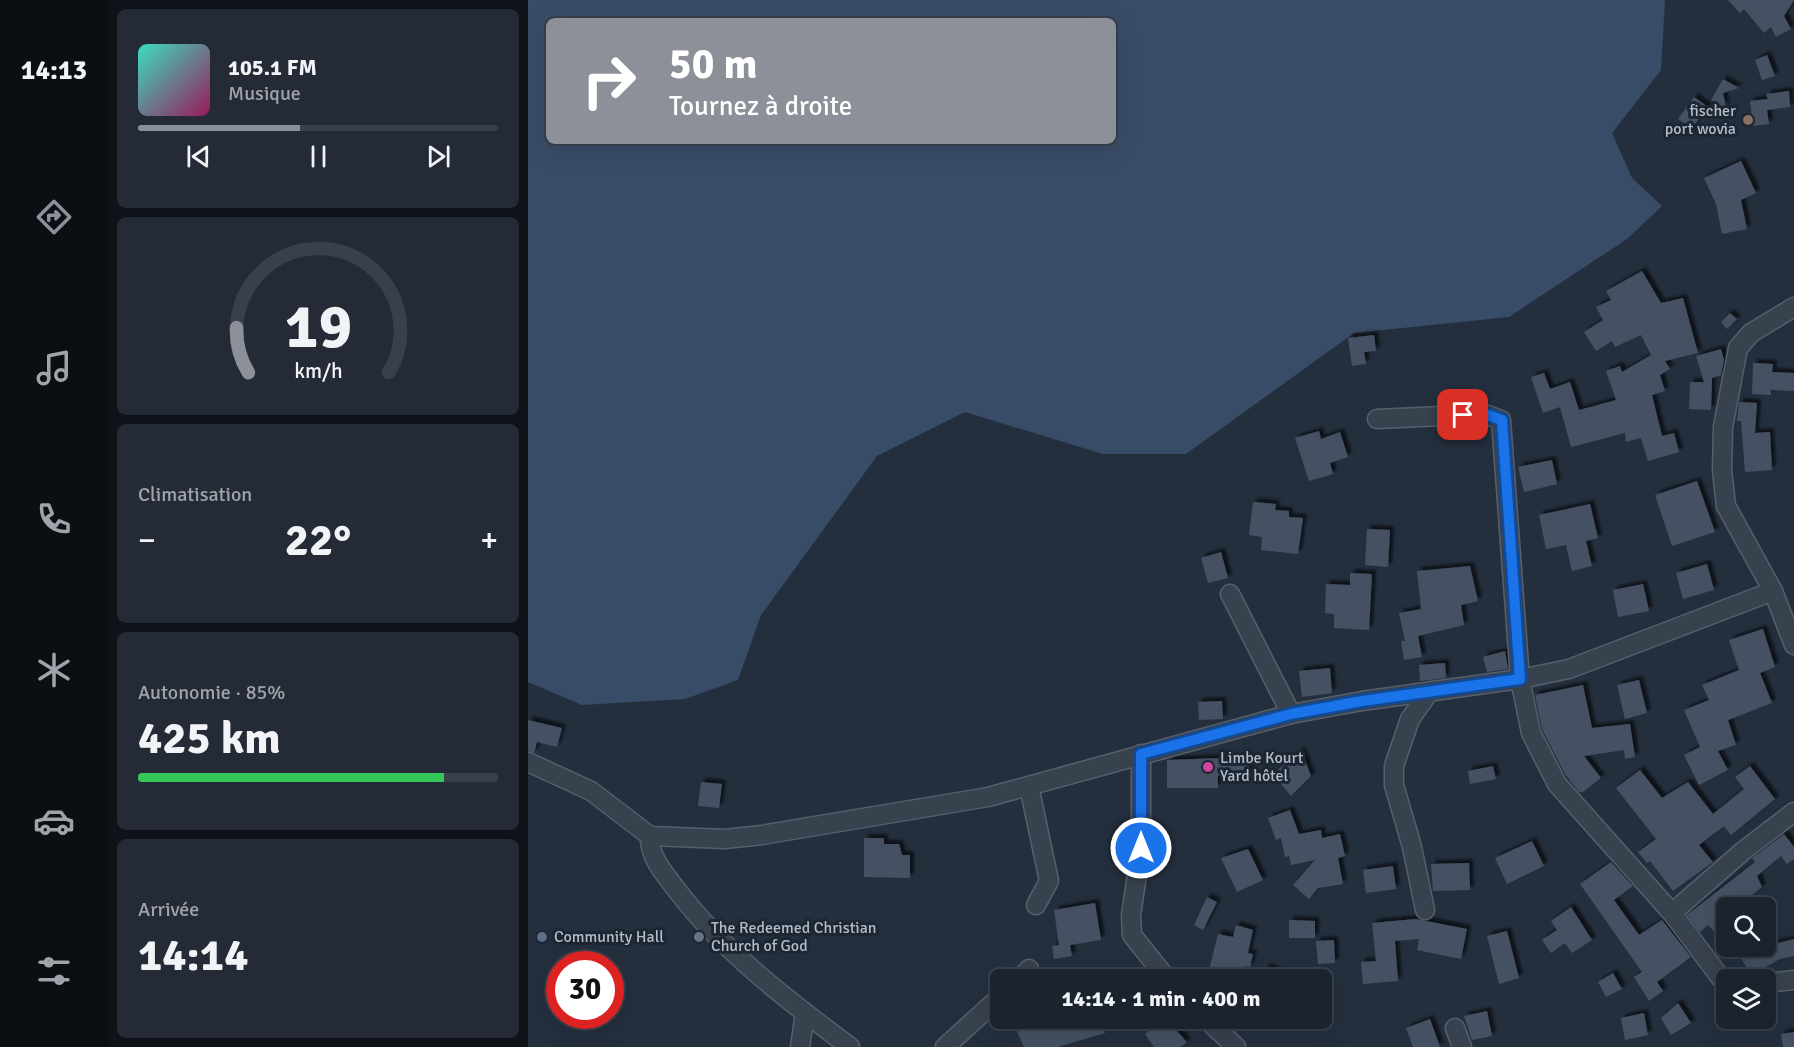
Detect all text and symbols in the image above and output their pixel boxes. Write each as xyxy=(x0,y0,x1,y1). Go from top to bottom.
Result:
text: 50 m xyxy=(669,39,758,90)
icon: right xyxy=(570,42,648,120)
text: 14:13 xyxy=(21,54,87,87)
text: 105.1 FM xyxy=(228,54,317,81)
text: Musique xyxy=(228,81,301,106)
text: Tournez à droite xyxy=(669,90,852,123)
place label: fischer port wovia xyxy=(1665,101,1736,139)
marker: fischer port wovia xyxy=(1741,113,1755,127)
icon: previous xyxy=(182,140,215,173)
icon: pause xyxy=(302,140,335,173)
icon: next xyxy=(422,140,455,173)
icon: directions xyxy=(33,196,75,238)
text: 19 xyxy=(284,288,352,365)
icon: music xyxy=(33,347,75,389)
text: km/h xyxy=(294,358,342,384)
pin xyxy=(1437,389,1488,440)
icon: arrive xyxy=(1446,398,1479,431)
text: Climatisation xyxy=(138,482,252,507)
icon: phone xyxy=(33,498,75,540)
text: 22° xyxy=(285,513,351,568)
text: − xyxy=(138,520,156,561)
text: + xyxy=(480,520,498,561)
icon: climate xyxy=(33,649,75,691)
text: Autonomie · 85% xyxy=(138,680,285,705)
text: 425 km xyxy=(138,711,281,766)
place label: Limbe Kourt Yard hôtel xyxy=(1220,748,1304,786)
marker: Limbe Kourt Yard hôtel xyxy=(1201,760,1215,774)
icon: car xyxy=(33,800,75,842)
position arrow xyxy=(1109,816,1173,880)
text: Arrivée xyxy=(138,897,199,922)
map controls xyxy=(1716,897,1776,1029)
button: search xyxy=(1716,897,1776,957)
place label: The Redeemed Christian Church of God xyxy=(711,918,877,956)
place label: Community Hall xyxy=(554,927,664,947)
text: 14:14 xyxy=(138,928,248,983)
marker: Community Hall xyxy=(535,930,549,944)
marker: The Redeemed Christian Church of God xyxy=(692,930,706,944)
icon: filters xyxy=(33,950,75,992)
speed limit sign: 30 xyxy=(546,951,624,1029)
button: layers xyxy=(1716,969,1776,1029)
text: 14:14 · 1 min · 400 m xyxy=(1061,985,1261,1012)

